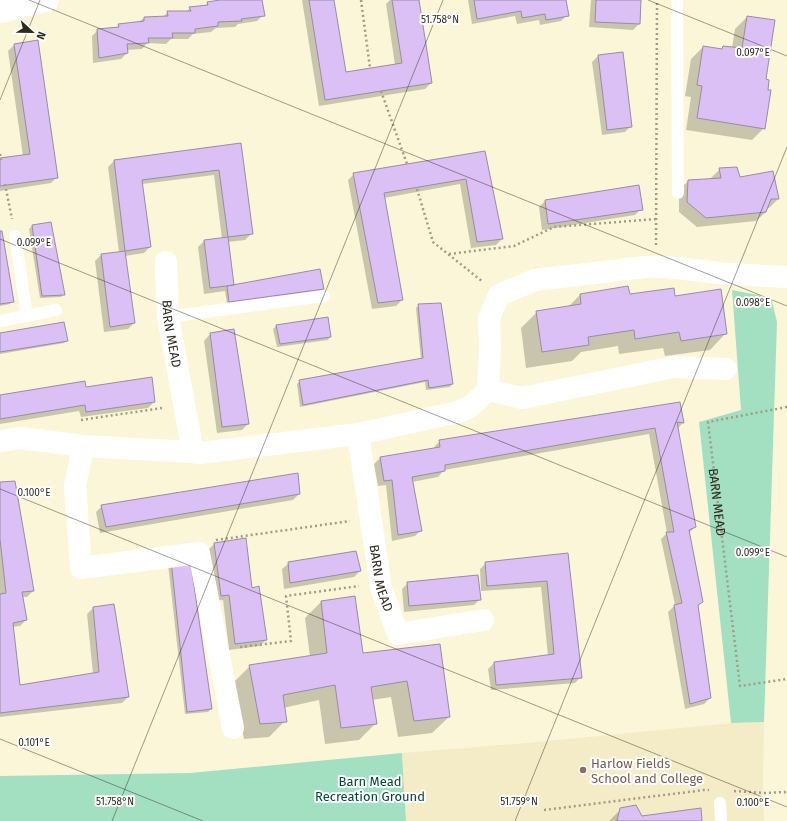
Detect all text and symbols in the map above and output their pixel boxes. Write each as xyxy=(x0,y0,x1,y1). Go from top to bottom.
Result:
north arrow xyxy=(12,12,52,52)
text: 51.758°N xyxy=(421,14,459,26)
text: N xyxy=(33,30,48,41)
text: 0.097°E xyxy=(736,47,770,59)
text: 0.099°E xyxy=(17,237,51,249)
text: 0.098°E xyxy=(736,297,770,309)
street label: BARN MEAD xyxy=(159,300,184,369)
street label: BARN MEAD xyxy=(706,467,729,537)
text: 0.100°E xyxy=(17,487,51,499)
street label: BARN MEAD xyxy=(367,544,396,614)
text: 0.099°E xyxy=(736,547,770,559)
text: 0.101°E xyxy=(18,737,50,749)
place label: Harlow Fields School and College xyxy=(591,756,703,786)
marker: Harlow Fields School and College xyxy=(578,765,588,775)
park label: Barn Mead Recreation Ground xyxy=(315,774,425,804)
text: 51.758°N xyxy=(96,796,134,808)
text: 51.759°N xyxy=(500,796,538,808)
text: 0.100°E xyxy=(736,797,770,809)

